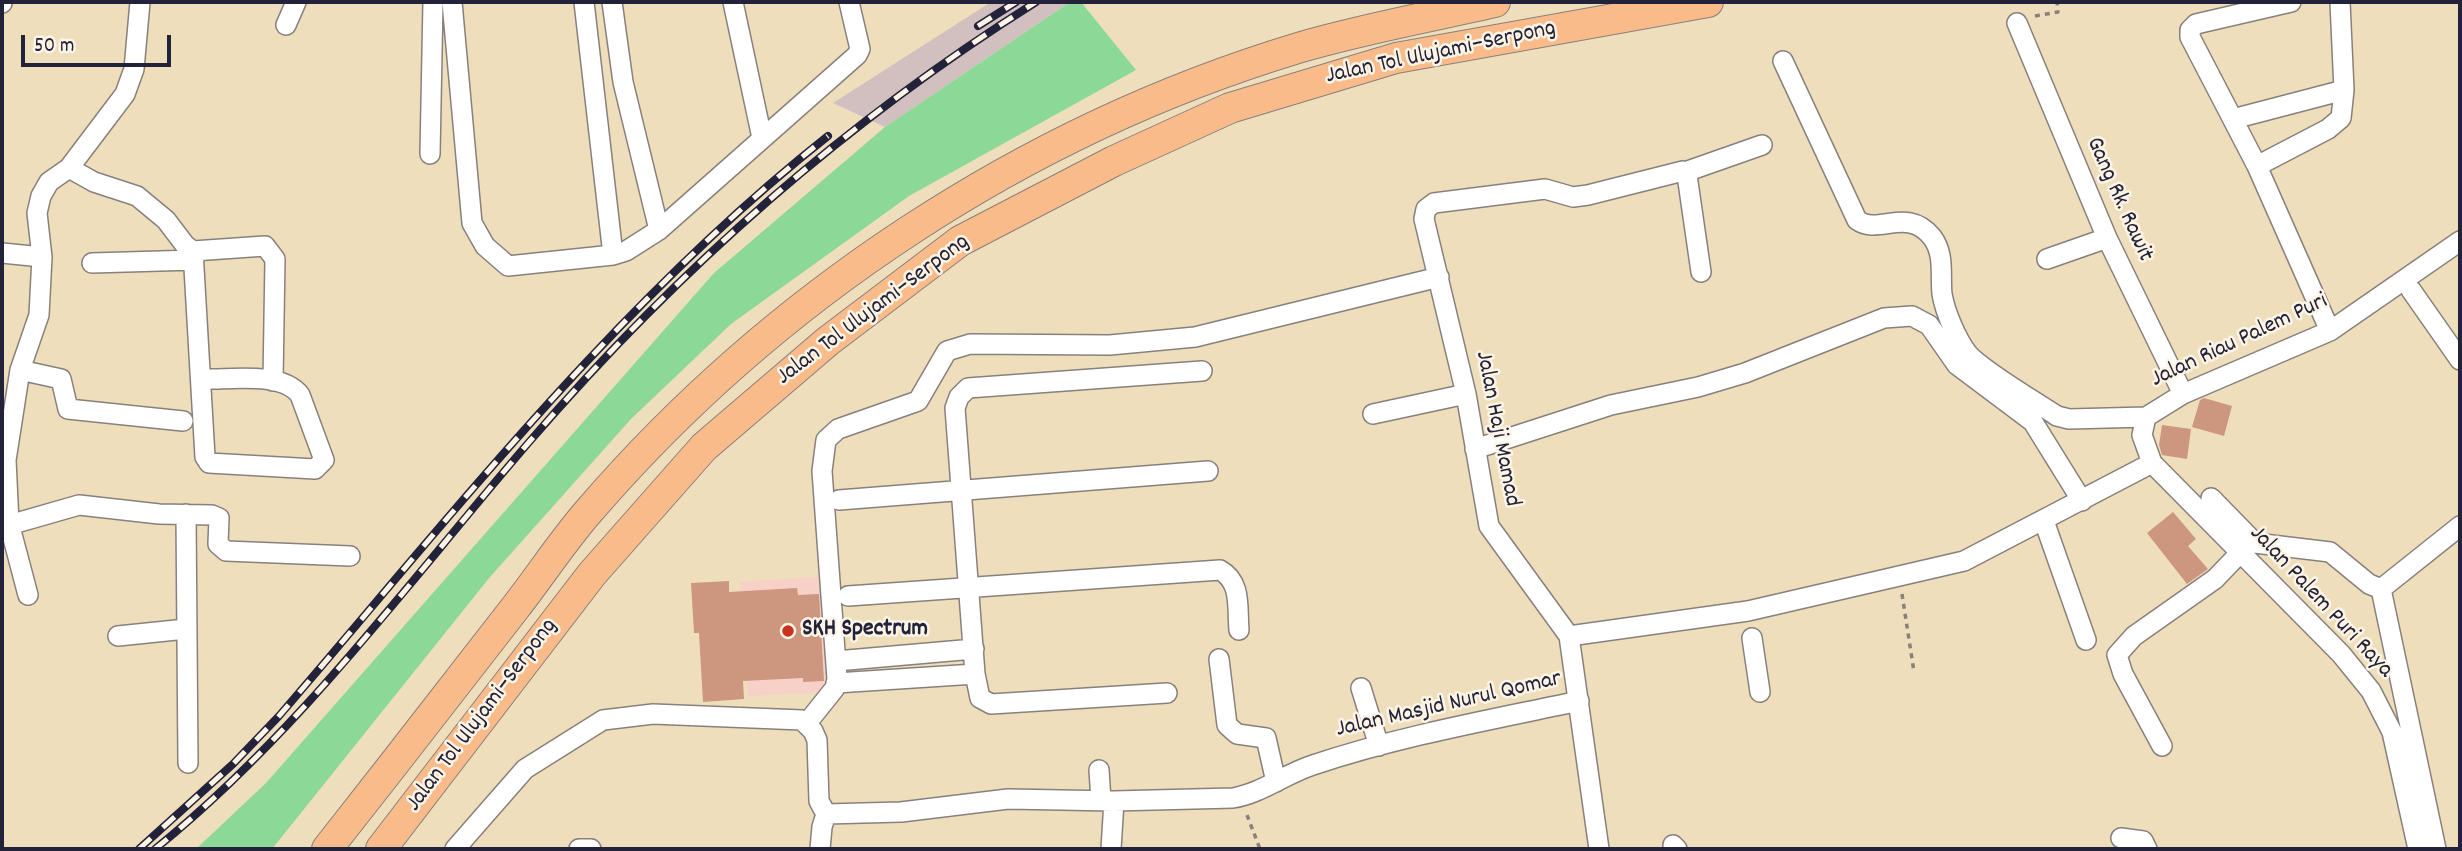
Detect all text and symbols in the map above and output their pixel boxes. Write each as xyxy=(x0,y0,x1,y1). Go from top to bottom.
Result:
street label: Jalan Tol Ulujami–Serpong xyxy=(1323,16,1559,92)
scale bar xyxy=(24,21,175,65)
text: 50 m xyxy=(34,32,74,62)
street label: Gang Rk. Rawit xyxy=(2078,133,2158,267)
street label: Jalan Tol Ulujami–Serpong xyxy=(772,229,976,393)
street label: Jalan Riau Palem Puri xyxy=(2147,288,2333,396)
street label: Jalan Haji Mamad xyxy=(1467,349,1525,509)
street label: Jalan Palem Puri Raya xyxy=(2242,521,2398,685)
street label: Jalan Tol Ulujami–Serpong xyxy=(401,614,565,818)
place label: SKH Spectrum xyxy=(802,617,928,645)
marker: SKH Spectrum xyxy=(780,623,796,639)
street label: Jalan Masjid Nurul Qomar xyxy=(1334,666,1564,746)

